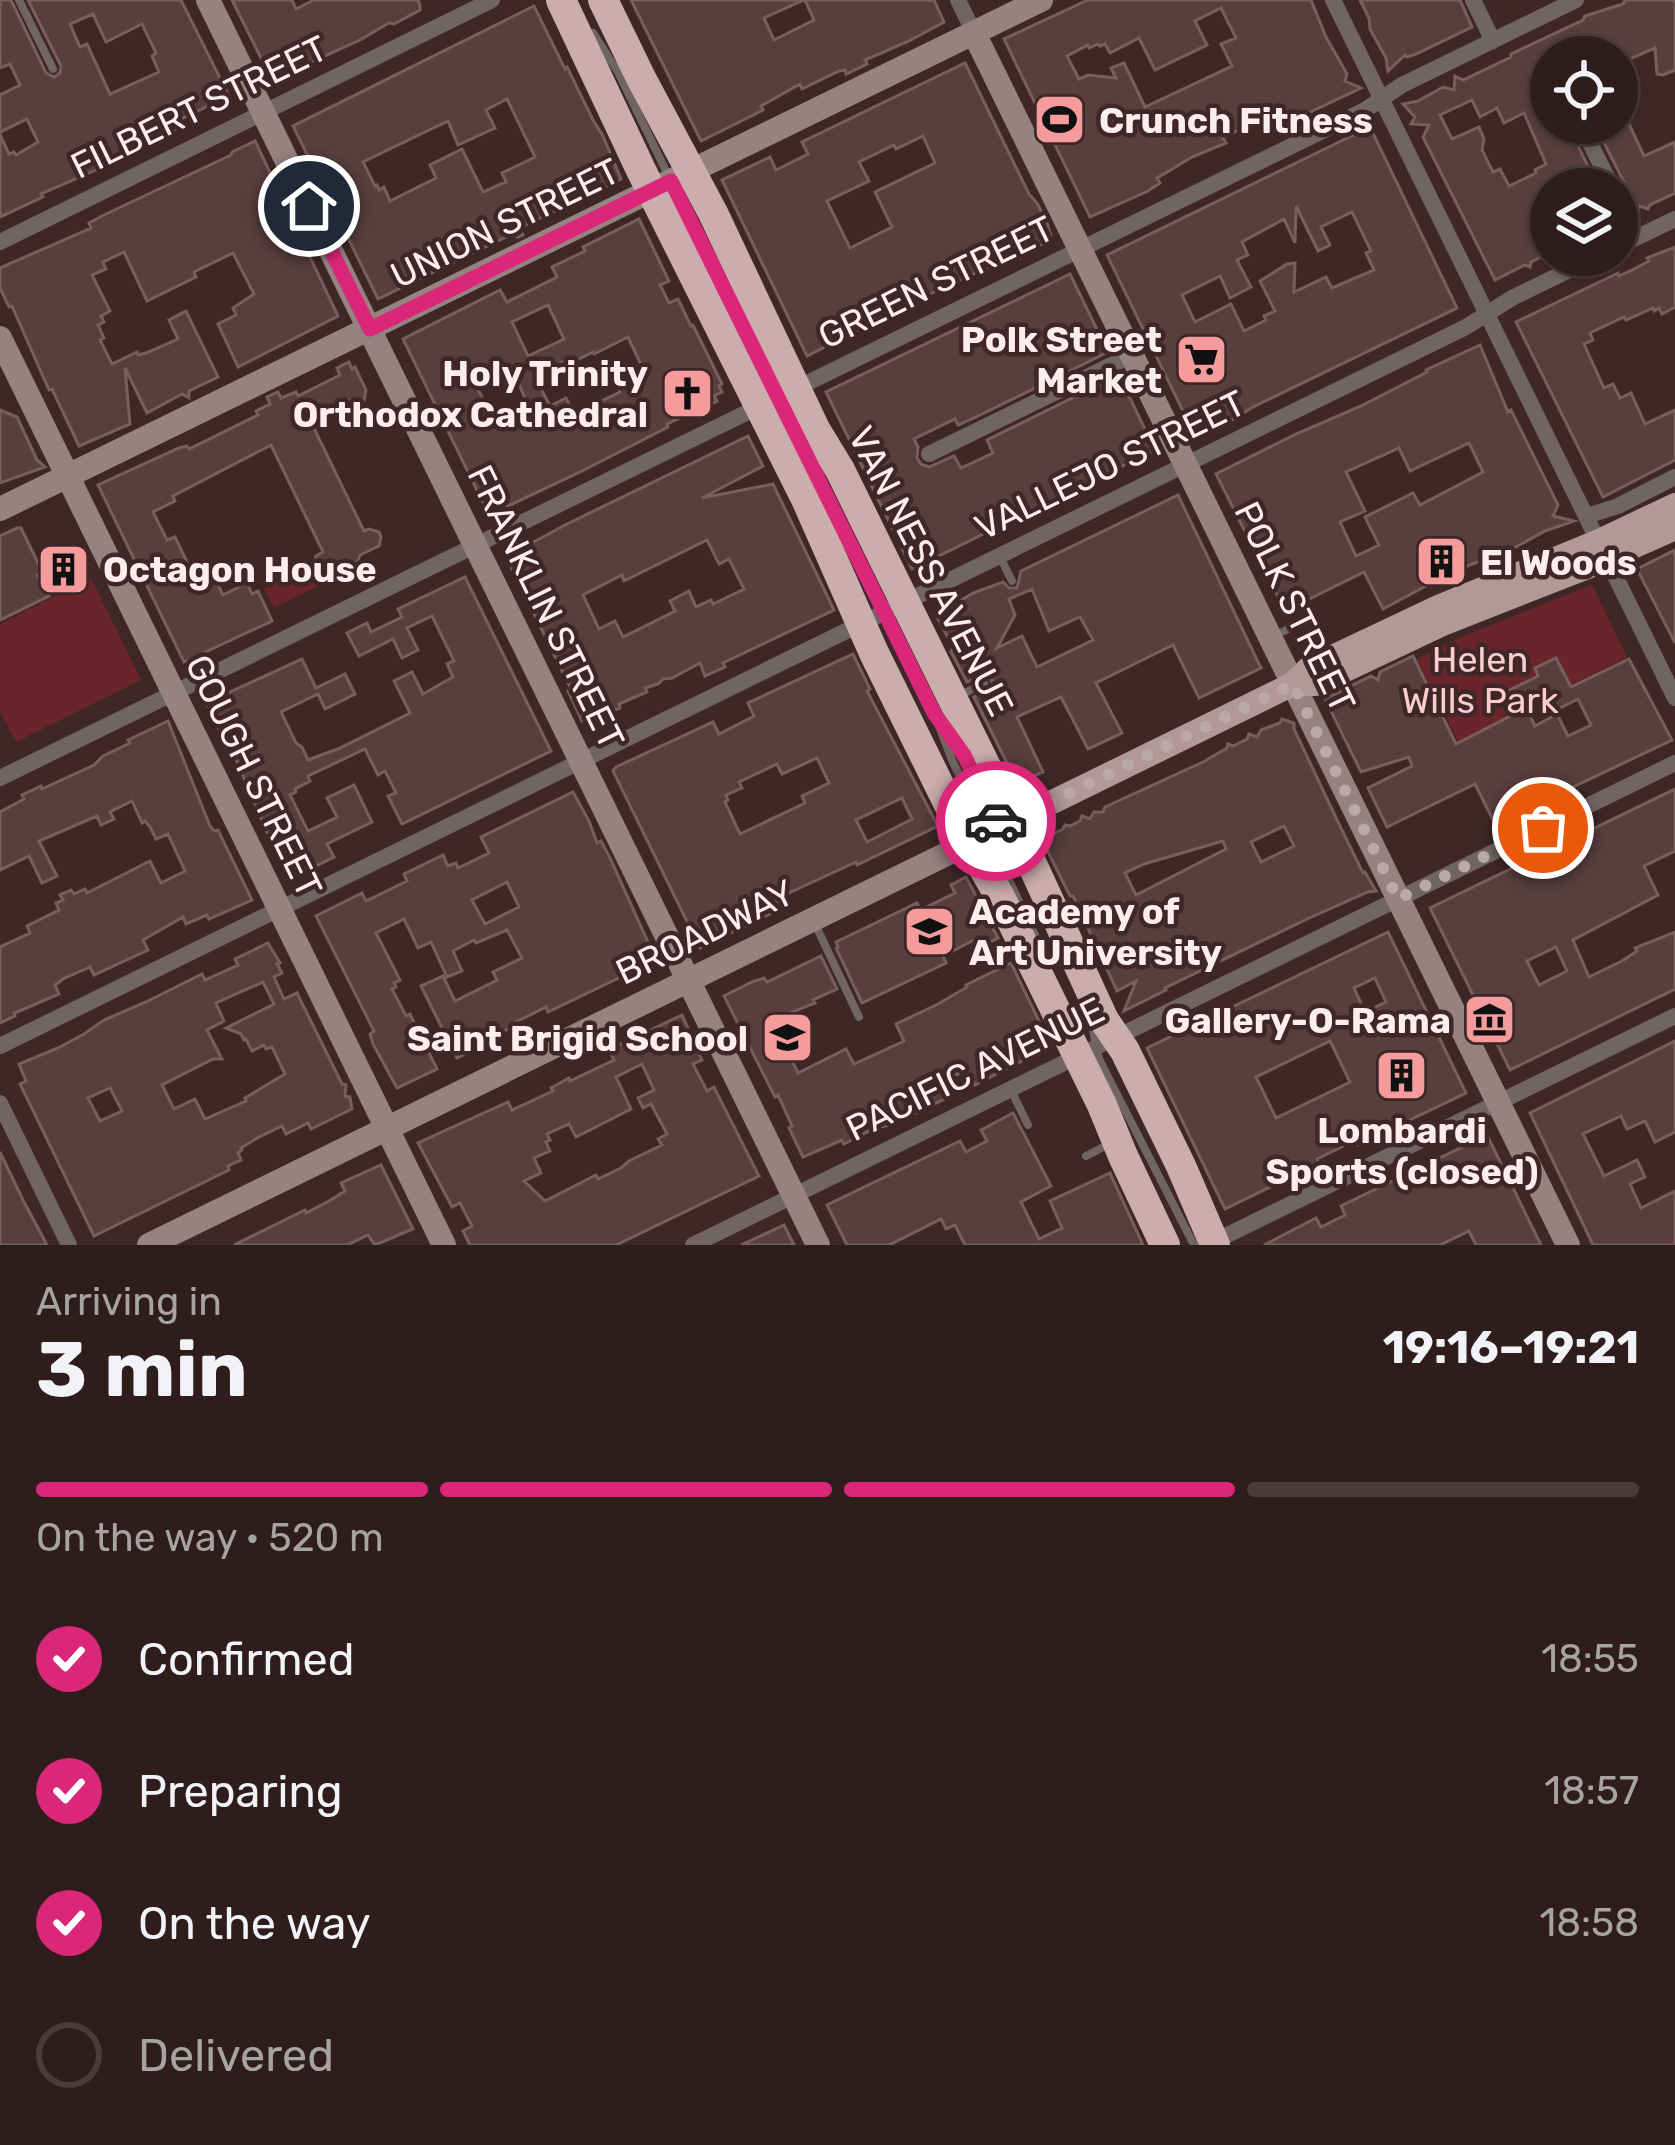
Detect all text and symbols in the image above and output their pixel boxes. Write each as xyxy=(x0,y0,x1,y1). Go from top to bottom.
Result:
street label: FILBERT STREET xyxy=(64,26,334,188)
map controls xyxy=(1530,36,1638,276)
button: locate xyxy=(1530,36,1638,144)
sports icon: Crunch Fitness xyxy=(1032,92,1088,148)
place label: Crunch Fitness xyxy=(1099,99,1373,142)
street label: UNION STREET xyxy=(384,149,626,297)
pin xyxy=(258,155,360,257)
button: layers xyxy=(1530,168,1638,276)
icon: home xyxy=(276,173,342,239)
street label: GREEN STREET xyxy=(811,206,1061,358)
place label: Polk Street Market xyxy=(961,318,1162,402)
supermarket icon: Polk Street Market xyxy=(1173,332,1229,388)
place label: Holy Trinity Orthodox Cathedral xyxy=(293,352,648,436)
church icon: Holy Trinity Orthodox Cathedral xyxy=(659,366,715,422)
street label: VALLEJO STREET xyxy=(968,381,1252,549)
street label: VAN NESS AVENUE xyxy=(839,419,1023,723)
street label: FRANKLIN STREET xyxy=(459,458,633,756)
street label: POLK STREET xyxy=(1226,495,1364,719)
building icon: El Woods xyxy=(1413,534,1469,590)
building icon: Octagon House xyxy=(36,541,92,597)
place label: El Woods xyxy=(1480,541,1637,584)
place label: Octagon House xyxy=(103,548,377,591)
park label: Helen Wills Park xyxy=(1401,638,1559,722)
street label: GOUGH STREET xyxy=(177,648,331,904)
courier xyxy=(936,761,1056,881)
pin xyxy=(1492,777,1594,879)
icon: car xyxy=(963,788,1029,854)
icon: bag xyxy=(1510,795,1576,861)
street label: BROADWAY xyxy=(609,870,801,994)
place label: Academy of Art University xyxy=(969,890,1222,974)
school or university icon: Academy of Art University xyxy=(902,904,958,960)
street label: PACIFIC AVENUE xyxy=(839,988,1111,1150)
museum icon: Gallery-O-Rama xyxy=(1462,992,1518,1048)
place label: Gallery-O-Rama xyxy=(1165,999,1451,1042)
school or university icon: Saint Brigid School xyxy=(759,1010,815,1066)
place label: Saint Brigid School xyxy=(407,1017,748,1060)
building icon: Lombardi Sports (closed) xyxy=(1374,1047,1430,1103)
place label: Lombardi Sports (closed) xyxy=(1266,1109,1538,1193)
text: Arriving in xyxy=(36,1279,222,1325)
text: 19:16–19:21 xyxy=(1383,1321,1639,1374)
text: 3 min xyxy=(36,1323,248,1416)
text: On the way · 520 m xyxy=(36,1515,384,1561)
icon: check xyxy=(36,1626,102,1692)
text: Confirmed xyxy=(138,1633,355,1686)
text: 18:55 xyxy=(1541,1636,1639,1682)
icon: check xyxy=(36,1758,102,1824)
text: Preparing xyxy=(138,1765,343,1818)
text: 18:57 xyxy=(1544,1768,1639,1814)
icon: check xyxy=(36,1890,102,1956)
text: On the way xyxy=(138,1897,371,1950)
text: 18:58 xyxy=(1540,1900,1639,1946)
text: Delivered xyxy=(138,2029,334,2082)

